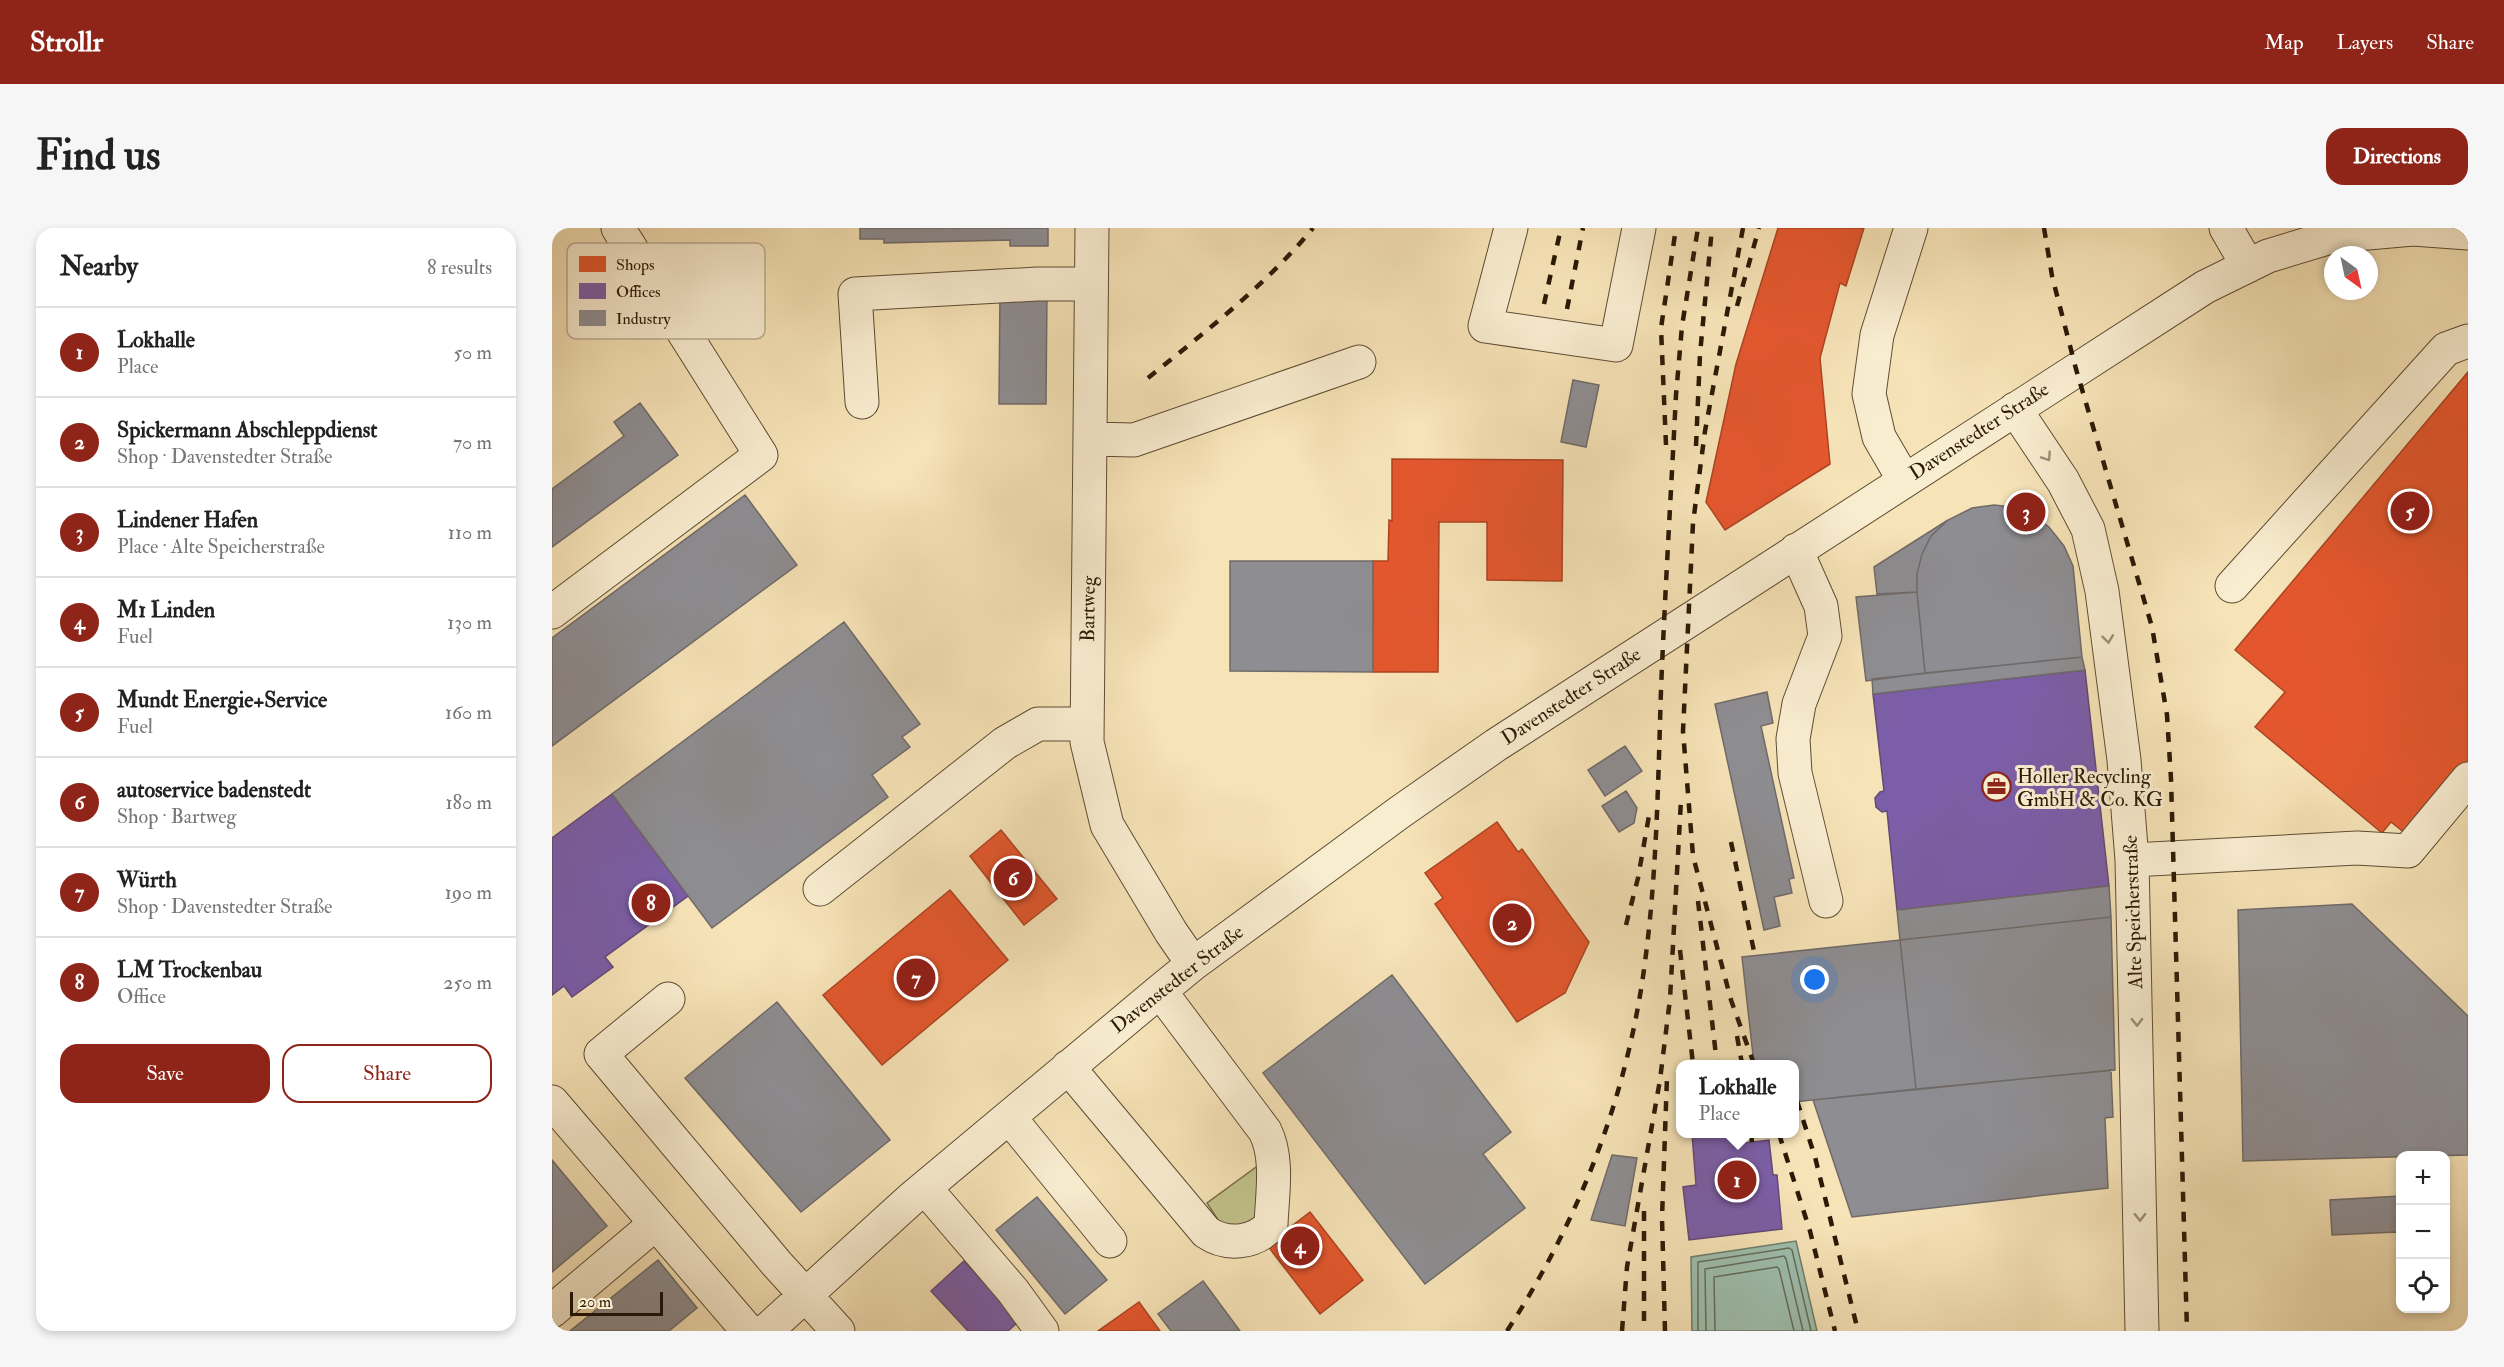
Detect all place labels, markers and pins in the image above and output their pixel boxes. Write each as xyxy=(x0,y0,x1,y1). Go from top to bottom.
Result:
pin: 5 xyxy=(2390,488,2430,534)
pin: 3 xyxy=(2006,490,2046,534)
place label: Holler Recycling GmbH & Co. KG xyxy=(2017,764,2163,812)
office icon: Holler Recycling GmbH & Co. KG xyxy=(1980,771,2012,803)
pin: 6 xyxy=(994,856,1032,900)
pin: 8 xyxy=(632,880,670,926)
pin: 2 xyxy=(1492,900,1532,946)
pin: 7 xyxy=(896,956,936,1000)
pin: 1 xyxy=(1718,1158,1756,1202)
pin: 4 xyxy=(1280,1224,1320,1268)

